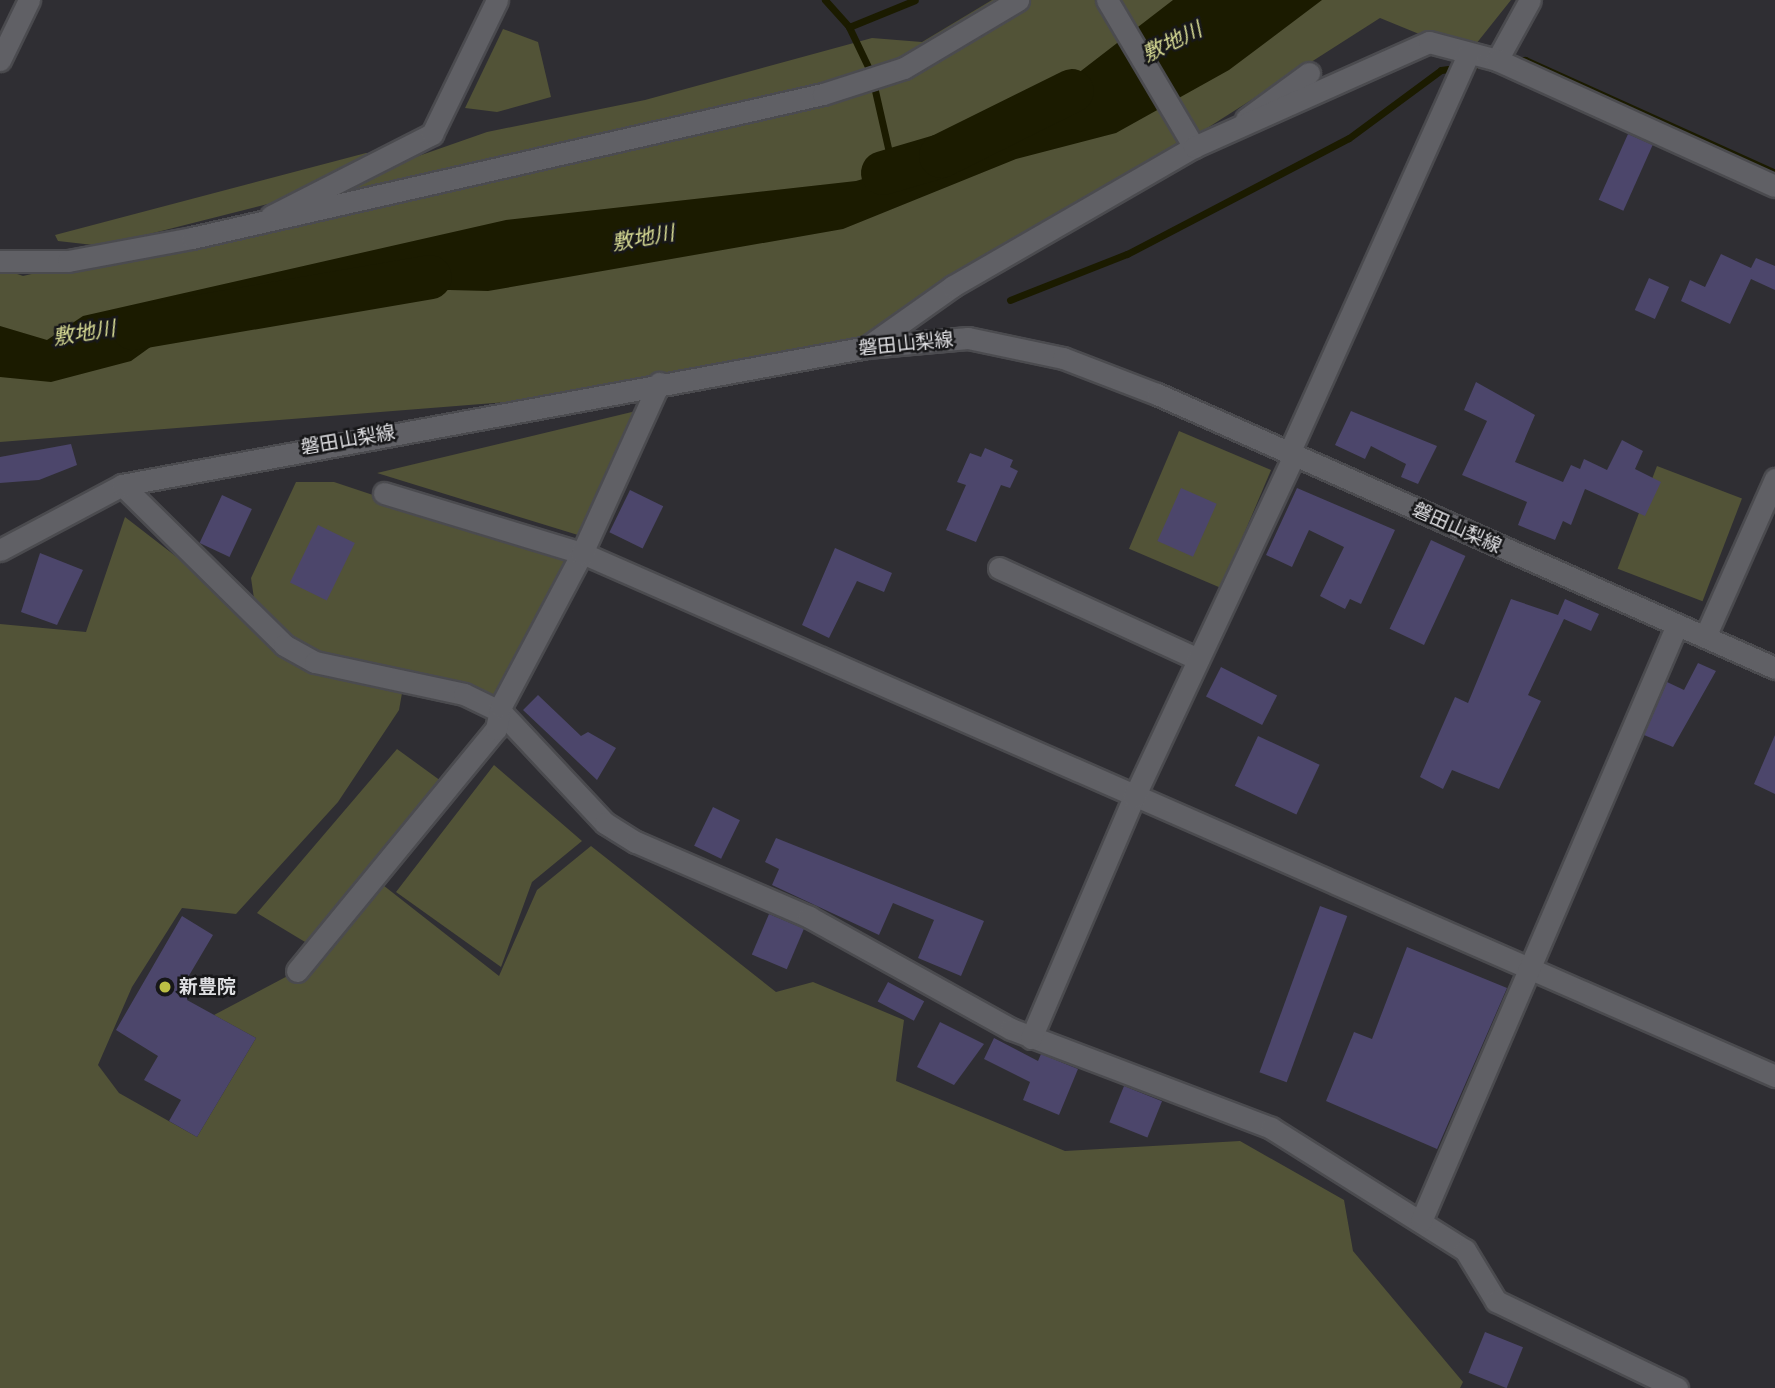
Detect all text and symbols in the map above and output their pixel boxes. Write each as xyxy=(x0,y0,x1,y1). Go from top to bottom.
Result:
water label: 敷地川 xyxy=(1138,17,1206,67)
water label: 敷地川 xyxy=(610,220,676,256)
water label: 敷地川 xyxy=(51,316,117,350)
street label: 磐田山梨線 xyxy=(858,328,954,360)
street label: 磐田山梨線 xyxy=(299,421,397,459)
street label: 磐田山梨線 xyxy=(1409,498,1505,558)
place label: 新豊院 xyxy=(179,976,236,998)
marker: 新豊院 xyxy=(157,979,173,995)

